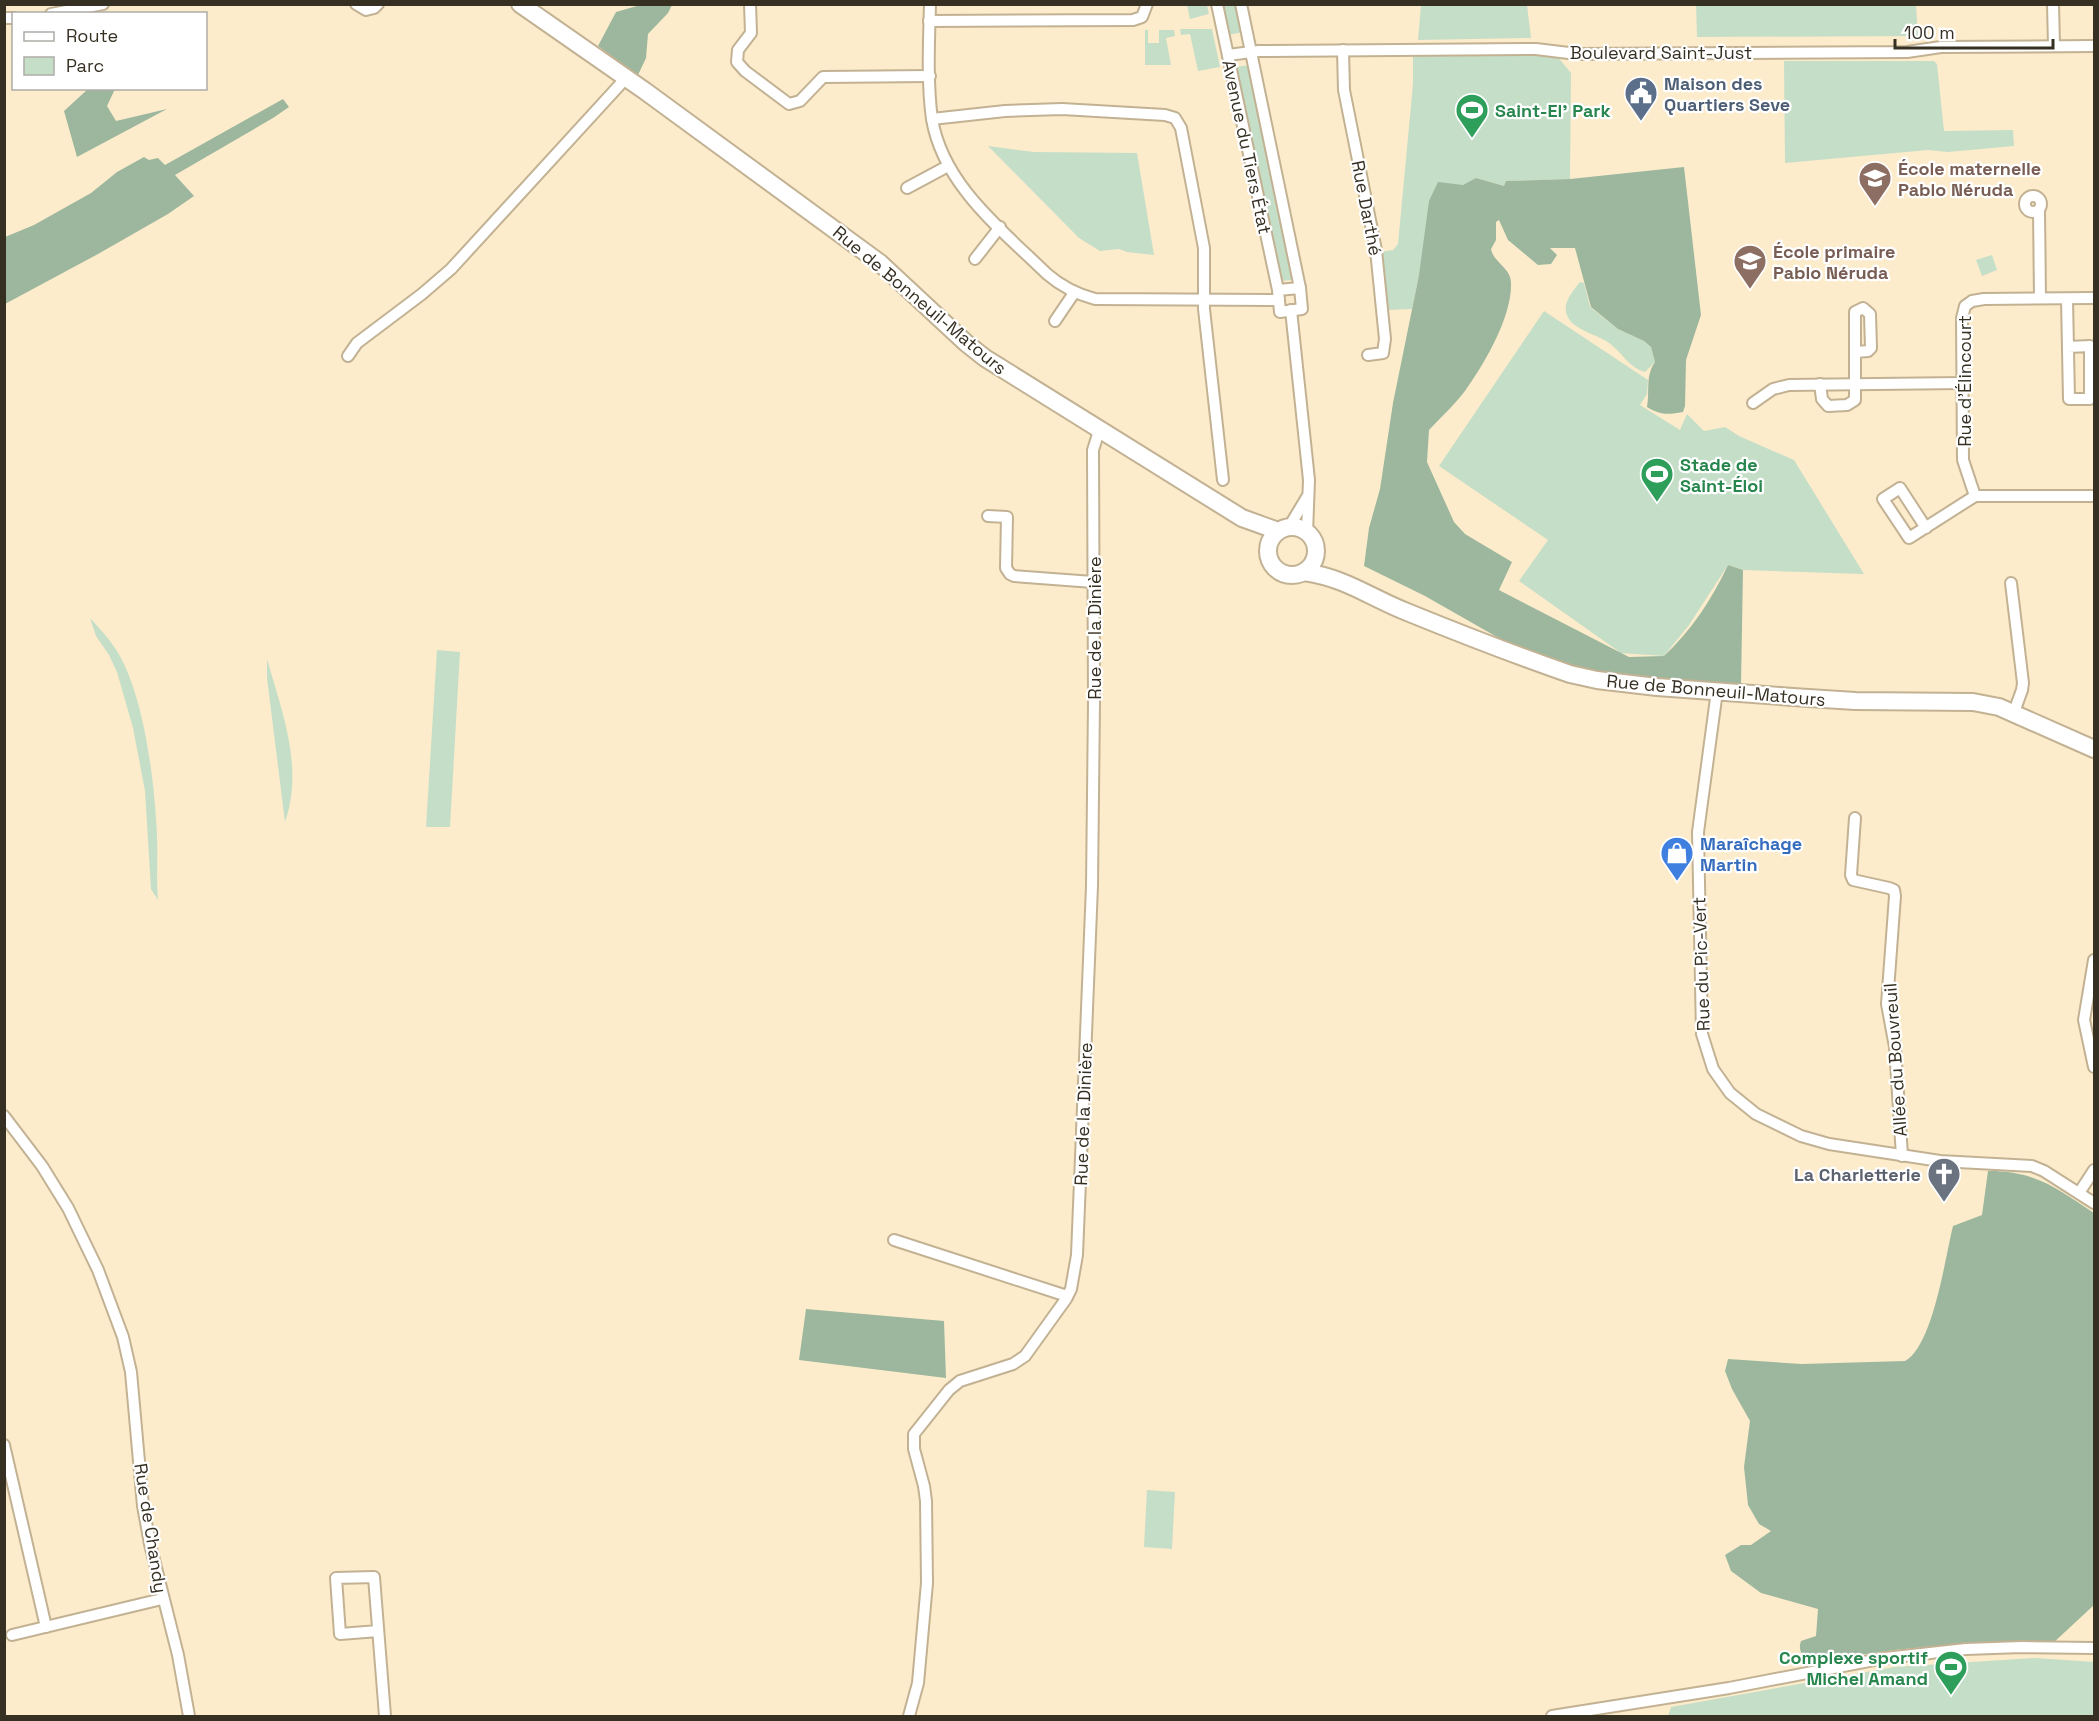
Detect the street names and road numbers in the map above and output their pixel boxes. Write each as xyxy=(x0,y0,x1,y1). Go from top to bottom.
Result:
street label: Boulevard Saint-Just xyxy=(1570,41,1752,64)
street label: Avenue du Tiers État xyxy=(1217,58,1277,236)
street label: Rue Darthé xyxy=(1346,158,1388,258)
street label: Rue de Bonneuil-Matours xyxy=(828,221,1012,379)
street label: Rue d'Élincourt xyxy=(1953,315,1976,447)
street label: Rue de la Dinière xyxy=(1083,556,1106,700)
street label: Rue de Bonneuil-Matours xyxy=(1605,669,1827,711)
street label: Rue du Pic-Vert xyxy=(1687,896,1715,1032)
street label: Allée du Bouvreuil xyxy=(1878,982,1912,1138)
street label: Rue de la Dinière xyxy=(1069,1042,1097,1186)
street label: Rue de Chandy xyxy=(129,1461,173,1595)

